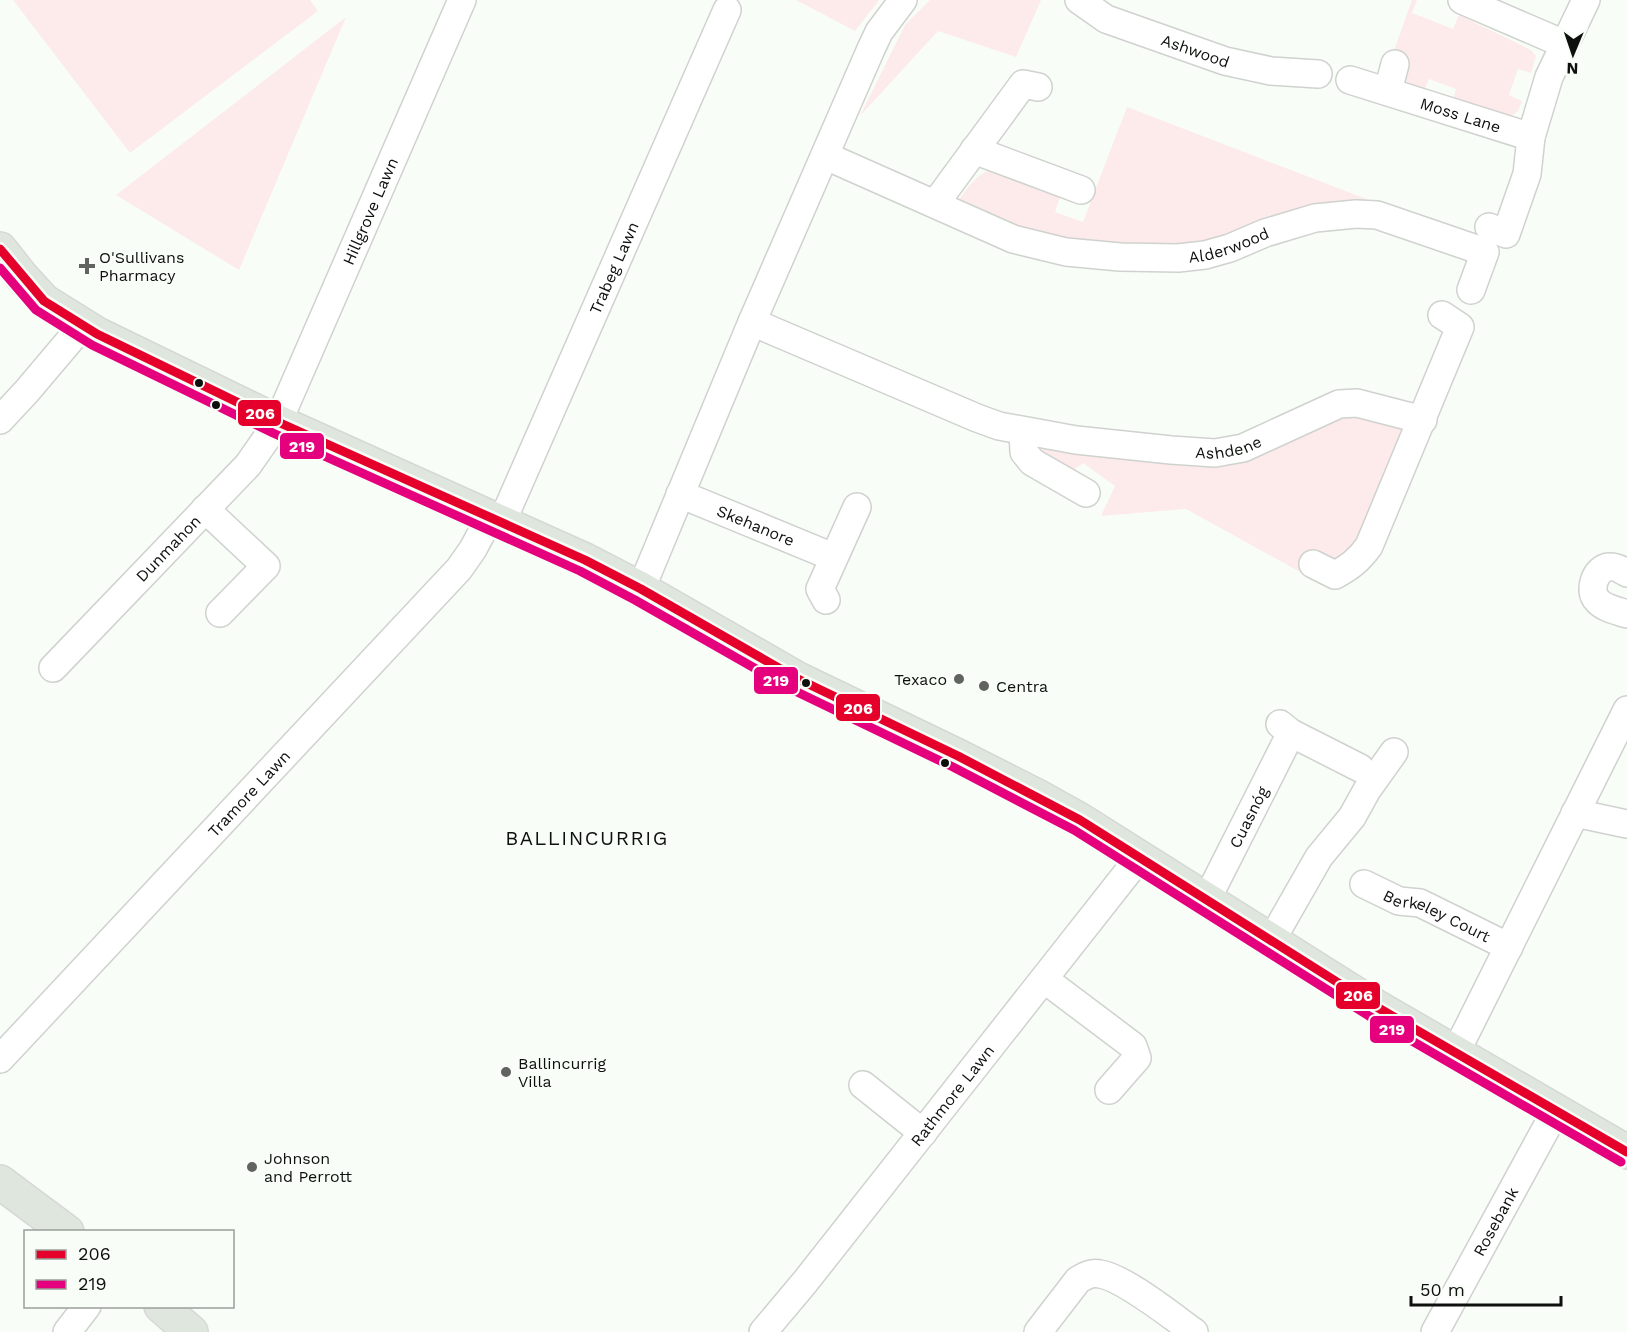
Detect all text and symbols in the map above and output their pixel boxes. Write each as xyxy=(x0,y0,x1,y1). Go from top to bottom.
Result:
north arrow xyxy=(1543,24,1603,84)
street label: Ashwood xyxy=(1159,30,1232,72)
text: N xyxy=(1566,59,1579,78)
street label: Moss Lane xyxy=(1418,94,1503,137)
street label: Hillgrove Lawn xyxy=(339,155,402,268)
street label: Trabeg Lawn xyxy=(586,219,643,317)
street label: Alderwood xyxy=(1188,223,1272,267)
place label: O'Sullivans Pharmacy xyxy=(99,248,184,285)
marker: O'Sullivans Pharmacy xyxy=(80,259,94,273)
unlabelled marker xyxy=(193,377,205,389)
unlabelled marker xyxy=(210,399,222,411)
line badge: 206 xyxy=(237,399,282,427)
text: 206 xyxy=(245,404,275,423)
line badge: 219 xyxy=(279,432,325,460)
street label: Ashdene xyxy=(1195,432,1265,463)
text: 219 xyxy=(289,437,315,456)
street label: Skehanore xyxy=(714,501,797,550)
street label: Dunmahon xyxy=(132,511,205,586)
line badge: 219 xyxy=(753,666,799,695)
place label: Texaco xyxy=(894,670,947,689)
text: 219 xyxy=(763,671,789,690)
marker: Texaco xyxy=(952,672,966,686)
unlabelled marker xyxy=(800,677,812,689)
place label: Centra xyxy=(996,677,1048,696)
marker: Centra xyxy=(977,679,991,693)
line badge: 206 xyxy=(835,693,881,722)
text: 206 xyxy=(843,699,873,718)
street label: Tramore Lawn xyxy=(204,746,294,841)
unlabelled marker xyxy=(939,757,951,769)
street label: Cuasnóg xyxy=(1225,783,1273,851)
district label: BALLINCURRIG xyxy=(505,826,669,850)
street label: Berkeley Court xyxy=(1380,886,1494,946)
line badge: 206 xyxy=(1335,981,1381,1010)
text: 206 xyxy=(1343,986,1373,1005)
line badge: 219 xyxy=(1369,1015,1415,1044)
text: 219 xyxy=(1379,1020,1405,1039)
street label: Rathmore Lawn xyxy=(907,1041,998,1150)
place label: Ballincurrig Villa xyxy=(518,1054,607,1091)
marker: Ballincurrig Villa xyxy=(499,1065,513,1079)
place label: Johnson and Perrott xyxy=(264,1149,352,1186)
marker: Johnson and Perrott xyxy=(245,1160,259,1174)
street label: Rosebank xyxy=(1469,1184,1522,1259)
legend xyxy=(24,1230,234,1308)
text: 206 xyxy=(78,1243,111,1264)
scale bar xyxy=(1411,1269,1561,1307)
text: 219 xyxy=(78,1273,107,1294)
text: 50 m xyxy=(1420,1279,1465,1300)

